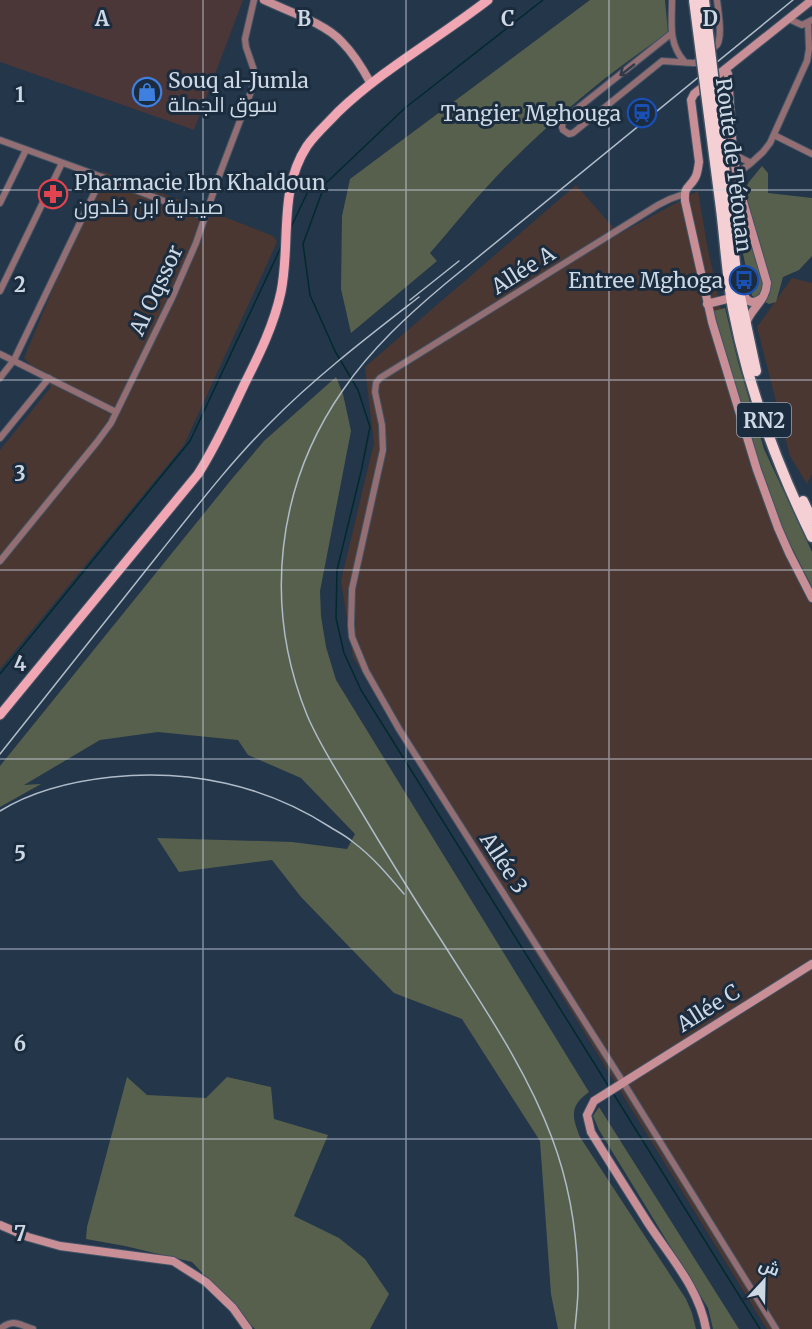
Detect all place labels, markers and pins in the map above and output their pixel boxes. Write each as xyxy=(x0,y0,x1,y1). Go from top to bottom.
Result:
place label: Souq al-Jumla سوق الجملة xyxy=(168,67,309,118)
shop icon: Souq al-Jumla سوق الجملة xyxy=(131,76,163,108)
station icon: Tangier Mghouga xyxy=(626,97,658,129)
place label: Tangier Mghouga xyxy=(441,100,621,127)
place label: Pharmacie Ibn Khaldoun صيدلية ابن خلدون xyxy=(74,169,326,220)
pharmacy icon: Pharmacie Ibn Khaldoun صيدلية ابن خلدون xyxy=(37,178,69,210)
bus stop icon: Entree Mghoga xyxy=(728,264,760,296)
place label: Entree Mghoga xyxy=(568,267,723,294)

